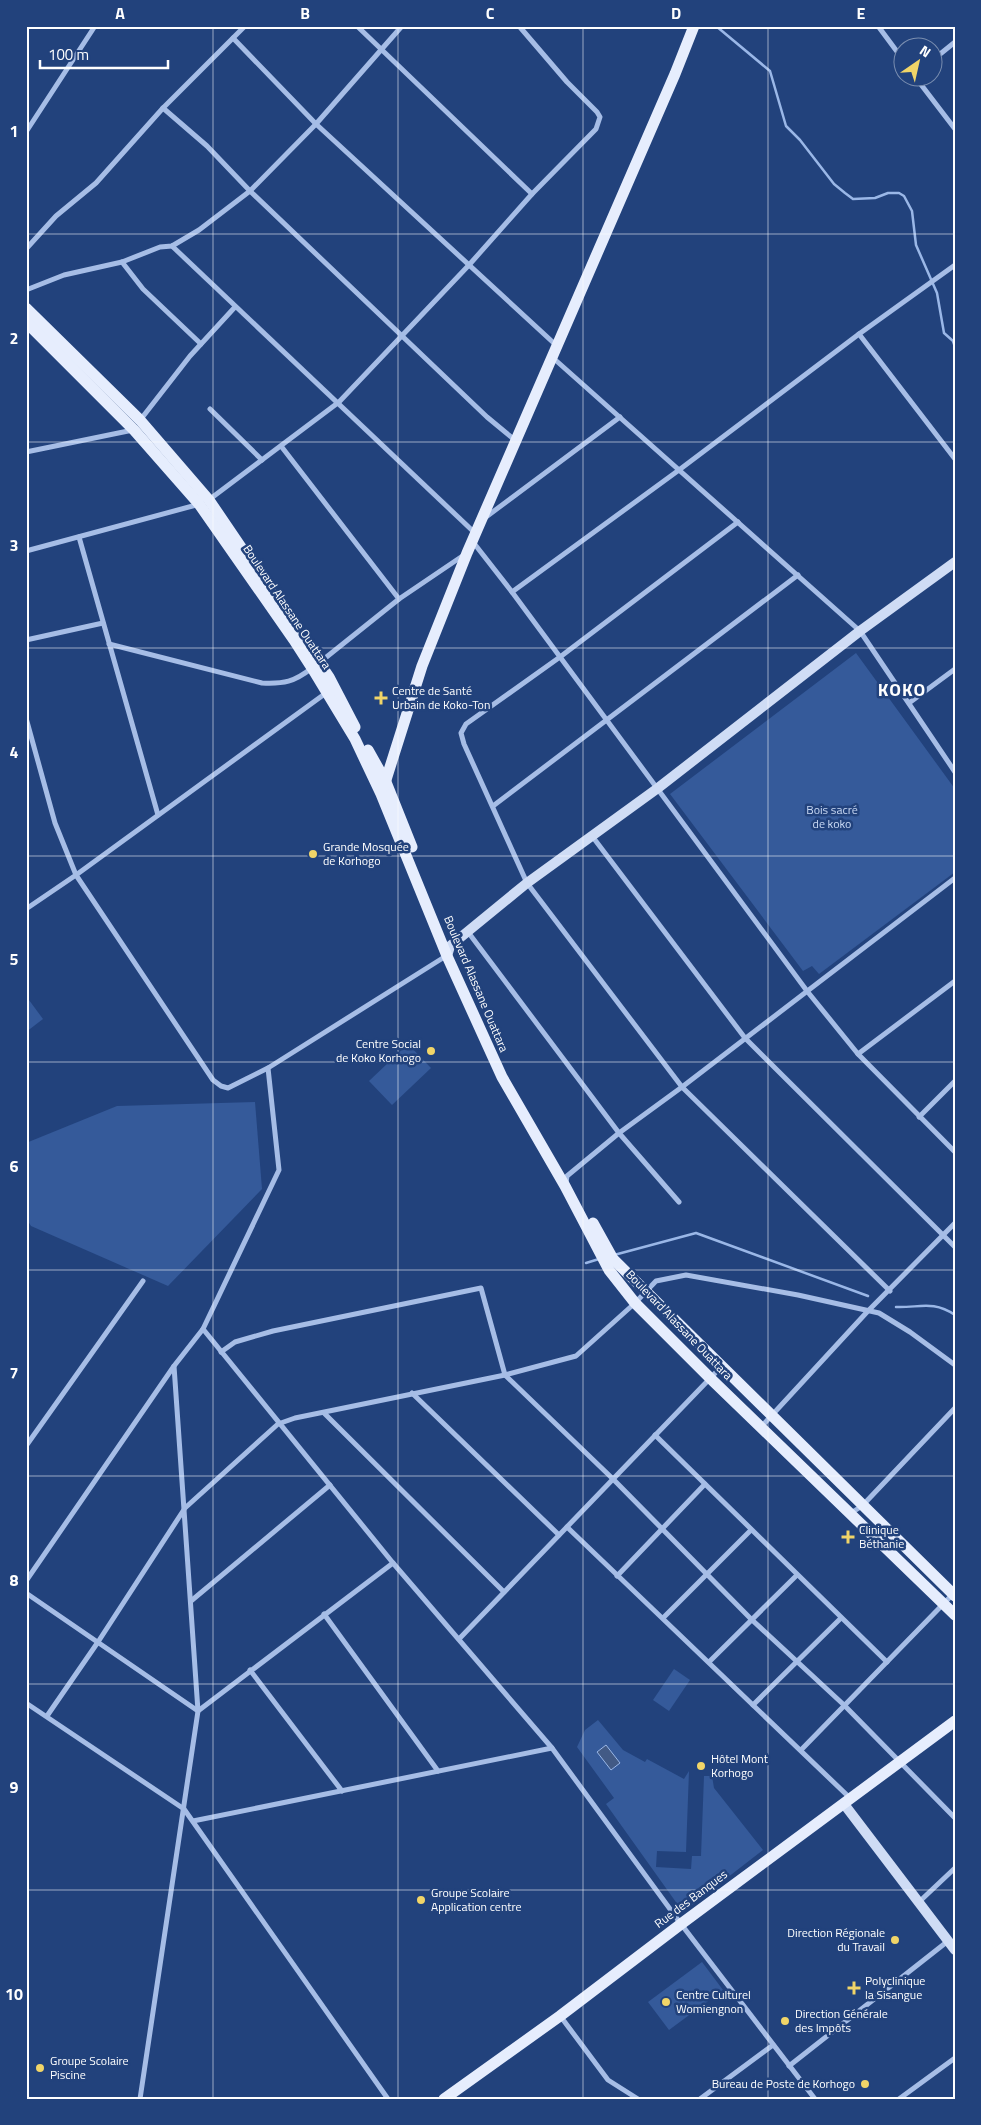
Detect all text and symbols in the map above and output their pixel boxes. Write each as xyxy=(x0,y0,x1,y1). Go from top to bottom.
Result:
text: A xyxy=(115,1,125,25)
text: B xyxy=(300,1,310,25)
text: C xyxy=(486,1,495,25)
text: D xyxy=(671,1,681,25)
text: E xyxy=(857,1,866,25)
scale bar xyxy=(40,38,168,70)
north arrow xyxy=(894,38,944,88)
text: N xyxy=(916,39,935,62)
text: 100 m xyxy=(48,43,89,66)
text: 1 xyxy=(10,119,18,143)
text: 2 xyxy=(10,326,18,350)
text: 3 xyxy=(10,533,18,557)
street label: Boulevard Alassane Ouattara xyxy=(239,541,336,673)
district label: KOKO xyxy=(878,676,926,703)
place label: Centre de Santé Urbain de Koko-Ton xyxy=(392,681,490,714)
marker: Centre de Santé Urbain de Koko-Ton xyxy=(374,691,388,705)
text: 4 xyxy=(10,740,19,764)
park label: Bois sacré de koko xyxy=(806,800,858,833)
place label: Grande Mosquée de Korhogo xyxy=(323,837,409,870)
marker: Grande Mosquée de Korhogo xyxy=(307,848,319,860)
street label: Boulevard Alassane Ouattara xyxy=(439,913,514,1055)
text: 5 xyxy=(10,947,19,971)
place label: Centre Social de Koko Korhogo xyxy=(336,1034,421,1067)
marker: Centre Social de Koko Korhogo xyxy=(425,1045,437,1057)
text: 6 xyxy=(10,1154,19,1178)
street label: Boulevard Alassane Ouattara xyxy=(622,1265,737,1384)
text: 7 xyxy=(10,1361,18,1385)
place label: Clinique Béthanie xyxy=(859,1520,904,1553)
marker: Clinique Béthanie xyxy=(841,1530,855,1544)
text: 8 xyxy=(10,1568,19,1592)
place label: Hôtel Mont Korhogo xyxy=(711,1749,769,1782)
marker: Hôtel Mont Korhogo xyxy=(695,1760,707,1772)
text: 9 xyxy=(10,1775,19,1799)
street label: Rue des Banques xyxy=(650,1865,732,1932)
place label: Groupe Scolaire Application centre xyxy=(431,1883,522,1916)
marker: Groupe Scolaire Application centre xyxy=(415,1894,427,1906)
place label: Direction Régionale du Travail xyxy=(787,1923,885,1956)
marker: Direction Régionale du Travail xyxy=(889,1934,901,1946)
place label: Polyclinique la Sisangue xyxy=(865,1971,925,2004)
marker: Polyclinique la Sisangue xyxy=(847,1981,861,1995)
text: 10 xyxy=(5,1982,23,2006)
place label: Centre Culturel Womiengnon xyxy=(676,1985,751,2018)
marker: Centre Culturel Womiengnon xyxy=(660,1996,672,2008)
place label: Direction Générale des Impôts xyxy=(795,2004,888,2037)
marker: Direction Générale des Impôts xyxy=(779,2015,791,2027)
place label: Groupe Scolaire Piscine xyxy=(50,2051,129,2084)
marker: Groupe Scolaire Piscine xyxy=(34,2062,46,2074)
place label: Bureau de Poste de Korhogo xyxy=(712,2074,855,2093)
marker: Bureau de Poste de Korhogo xyxy=(859,2078,871,2090)

